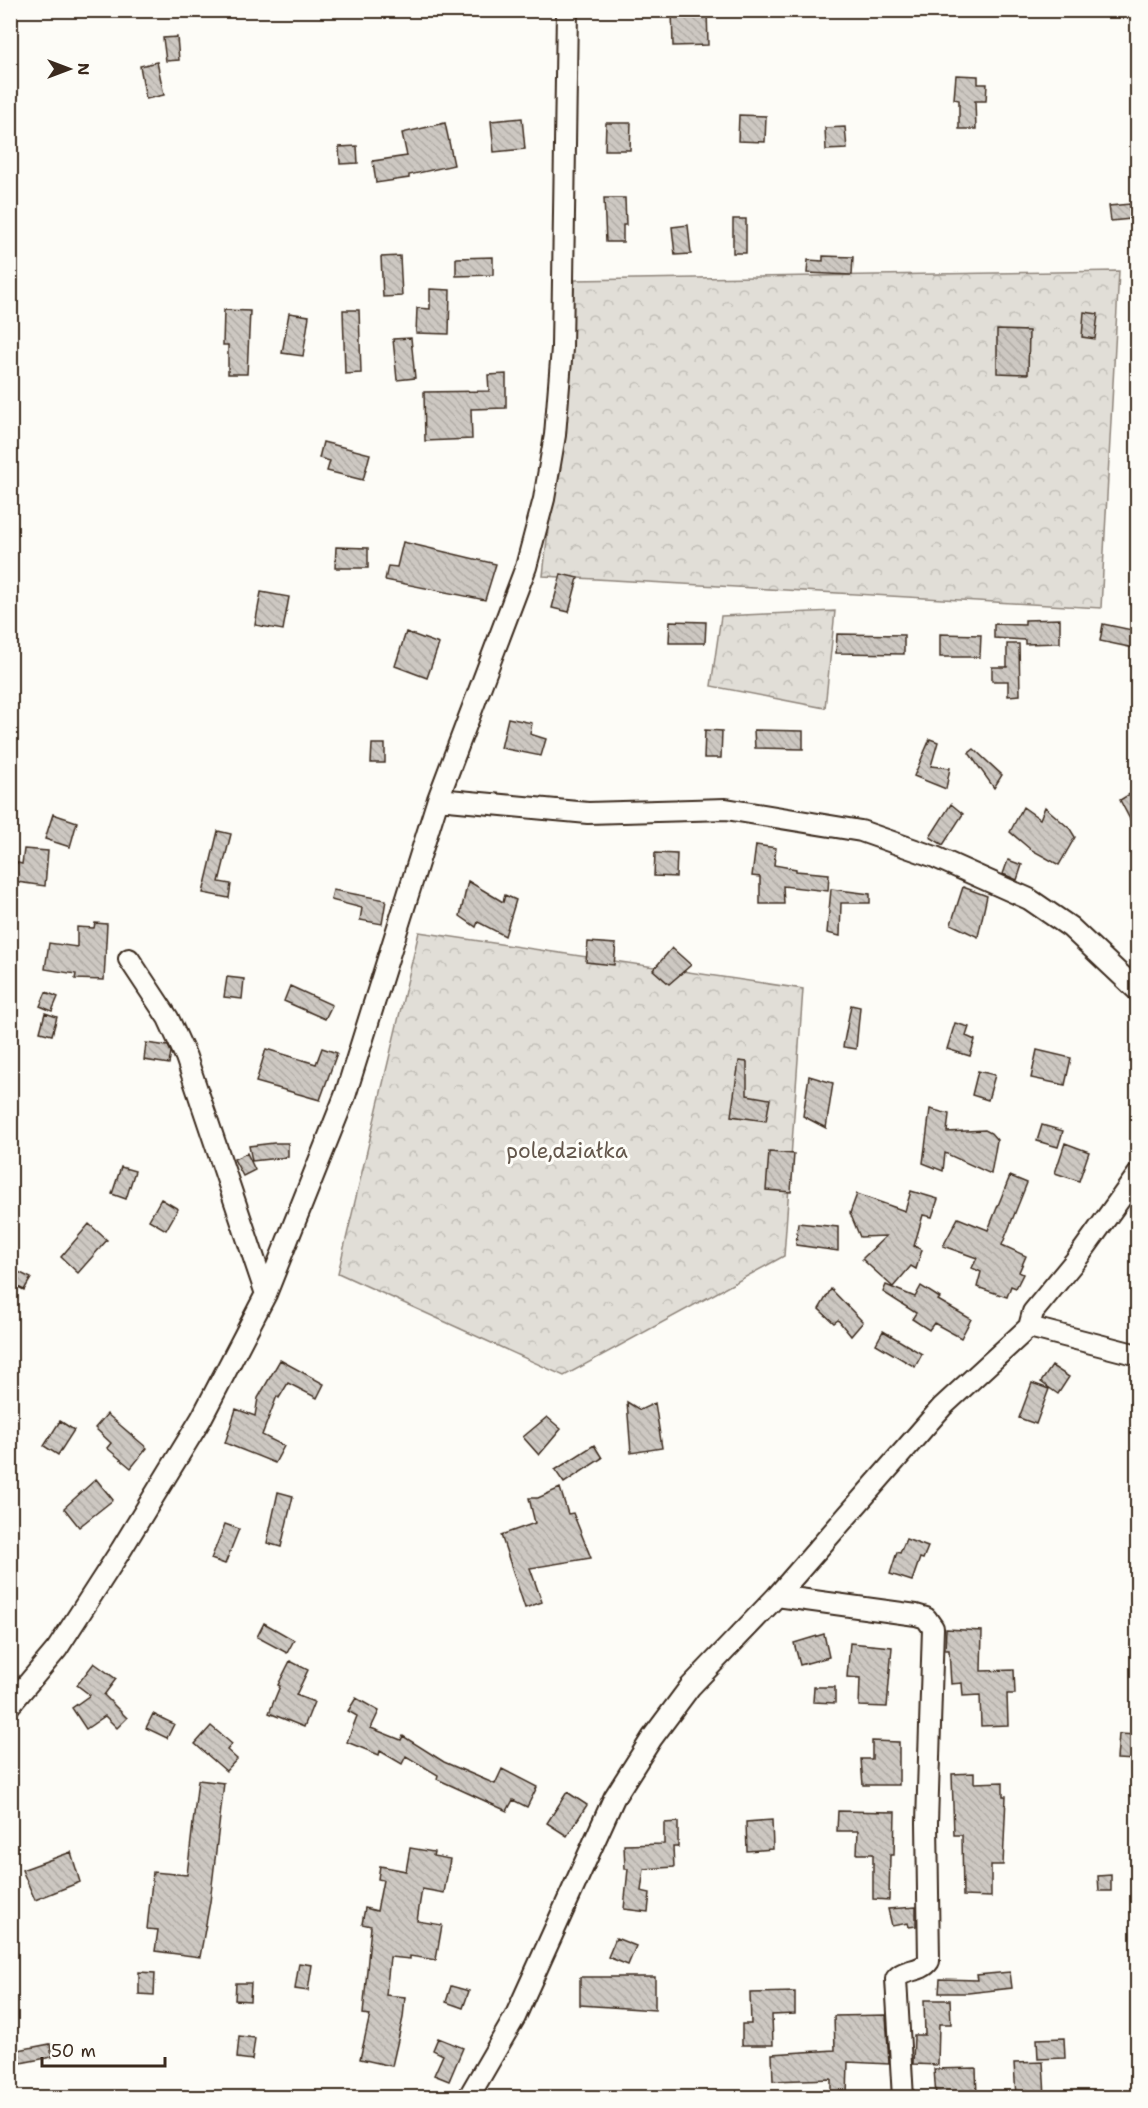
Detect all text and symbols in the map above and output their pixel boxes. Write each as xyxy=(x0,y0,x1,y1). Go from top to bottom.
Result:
north arrow xyxy=(39,39,99,99)
text: N xyxy=(73,63,94,75)
park label: pole,działka xyxy=(506,1137,628,1165)
scale bar xyxy=(42,2030,165,2068)
text: 50 m xyxy=(51,2039,96,2063)

